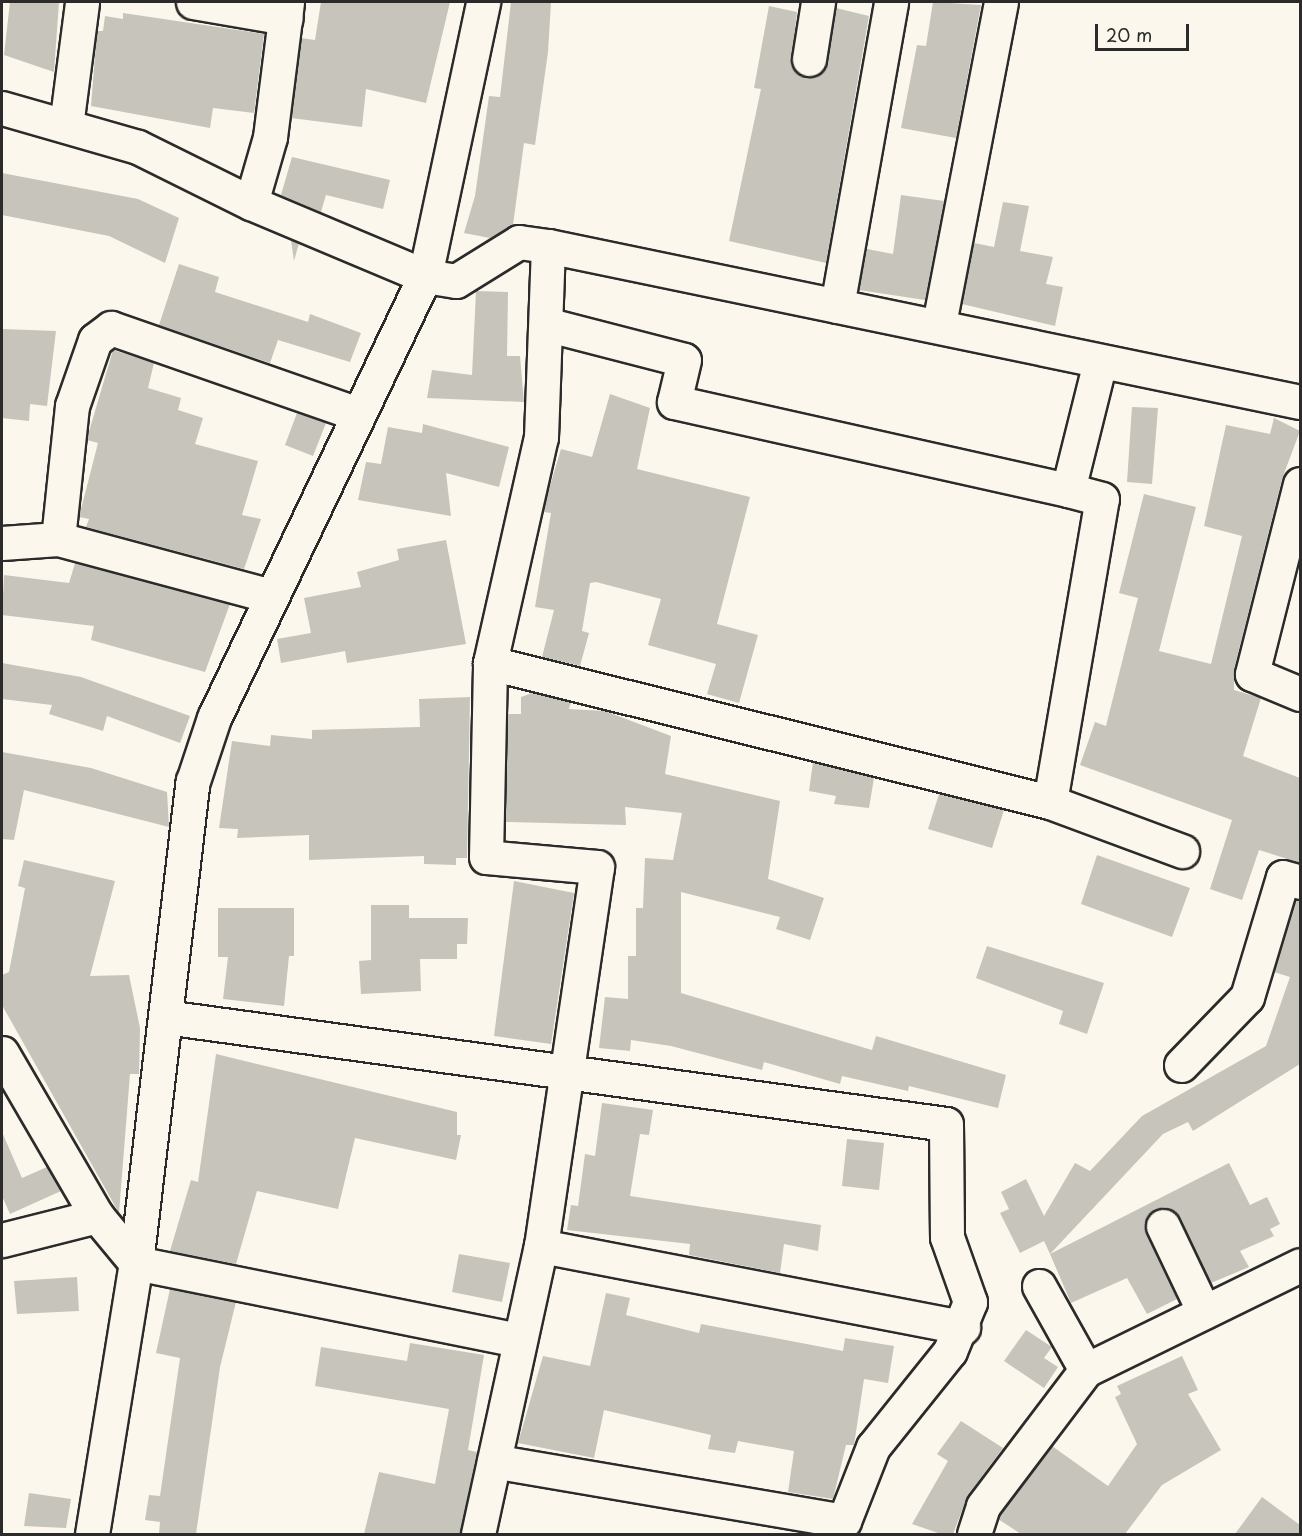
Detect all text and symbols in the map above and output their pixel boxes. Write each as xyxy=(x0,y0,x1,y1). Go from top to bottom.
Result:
scale bar xyxy=(1098,12,1192,50)
text: 20 m xyxy=(1106,21,1152,48)

